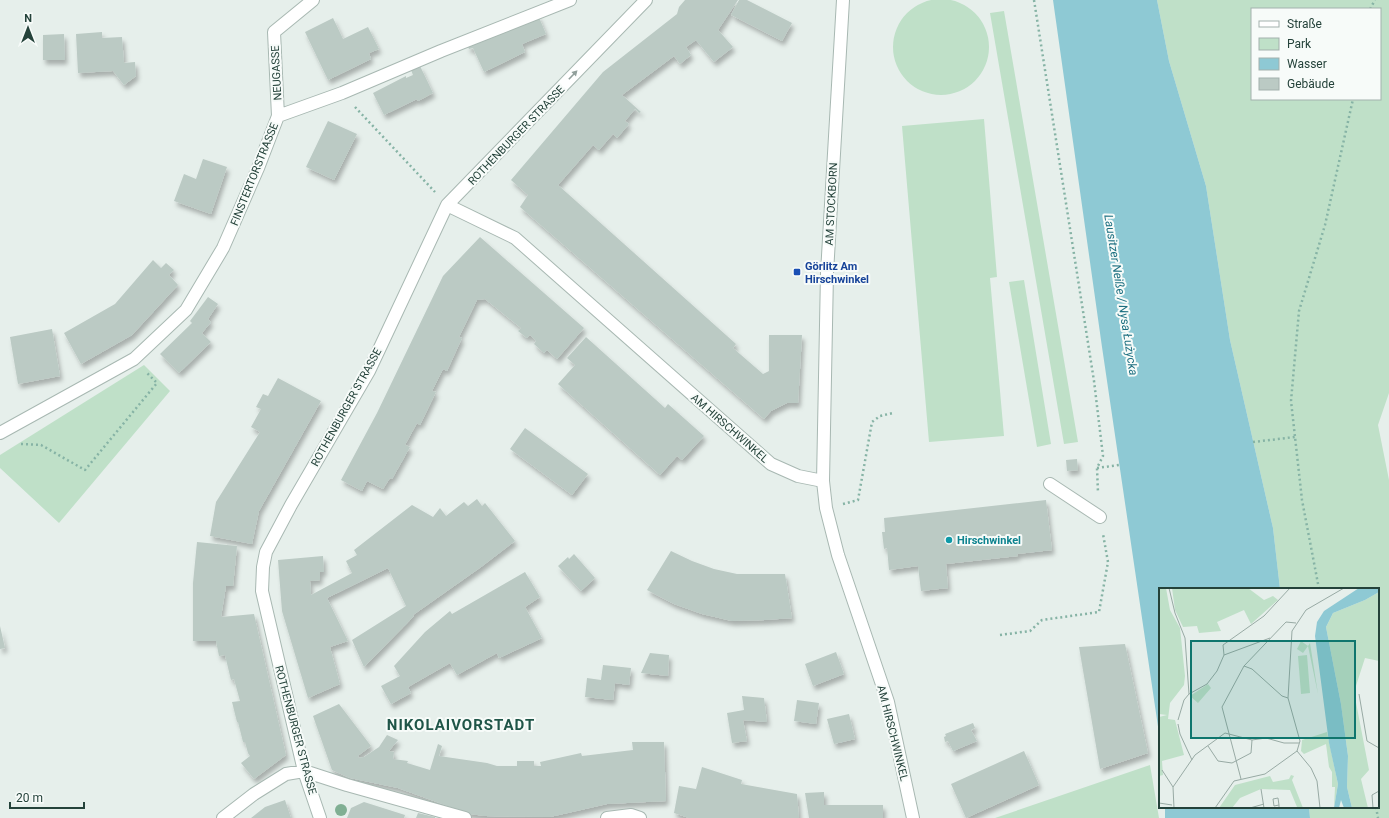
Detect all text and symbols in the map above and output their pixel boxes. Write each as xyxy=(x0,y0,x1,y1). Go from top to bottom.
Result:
north arrow xyxy=(8,8,48,48)
legend xyxy=(1251,8,1381,100)
text: N xyxy=(24,12,32,25)
text: Straße xyxy=(1287,17,1322,31)
text: Park xyxy=(1287,37,1312,51)
street label: NEUGASSE xyxy=(269,45,284,101)
text: Wasser xyxy=(1287,57,1327,71)
one-way arrow xyxy=(568,70,578,80)
text: Gebäude xyxy=(1287,77,1335,91)
street label: ROTHENBURGER STRASSE xyxy=(465,83,567,188)
street label: FINSTERTORSTRASSE xyxy=(228,121,281,228)
street label: AM STOCKBORN xyxy=(823,162,840,246)
water label: Lausitzer Neiße / Nysa Łużycka xyxy=(1101,213,1141,377)
place label: Görlitz Am Hirschwinkel xyxy=(805,260,869,286)
marker: Görlitz Am Hirschwinkel xyxy=(792,267,802,277)
street label: ROTHENBURGER STRASSE xyxy=(308,346,384,469)
street label: AM HIRSCHWINKEL xyxy=(688,391,771,466)
place label: Hirschwinkel xyxy=(957,534,1021,547)
marker: Hirschwinkel xyxy=(944,535,954,545)
inset map xyxy=(1159,588,1379,808)
street label: ROTHENBURGER STRASSE xyxy=(272,664,319,796)
street label: AM HIRSCHWINKEL xyxy=(874,684,911,782)
district label: NIKOLAIVORSTADT xyxy=(387,716,535,734)
scale bar xyxy=(10,784,84,810)
text: 20 m xyxy=(16,791,43,805)

